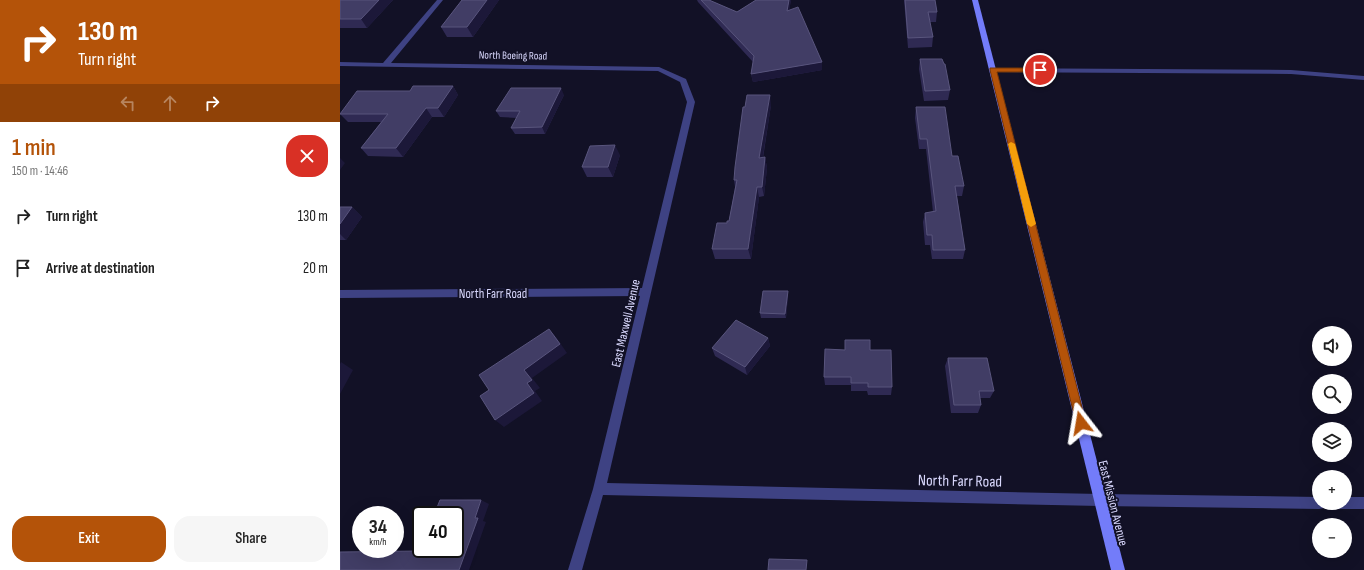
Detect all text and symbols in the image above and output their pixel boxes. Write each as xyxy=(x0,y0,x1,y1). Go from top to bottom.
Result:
text: 130 m xyxy=(78,15,138,48)
icon: right xyxy=(12,16,64,68)
street label: North Boeing Road xyxy=(479,48,548,63)
text: Turn right xyxy=(78,49,136,70)
pin xyxy=(1023,53,1057,87)
icon: arrive xyxy=(1029,59,1051,81)
icon: left xyxy=(117,92,139,114)
icon: ahead xyxy=(159,92,181,114)
icon: right xyxy=(201,92,223,114)
text: 1 min xyxy=(12,133,56,162)
button: close xyxy=(286,135,328,177)
text: 150 m · 14:46 xyxy=(12,163,68,179)
icon: right xyxy=(12,205,34,227)
text: Turn right xyxy=(46,207,98,226)
text: 130 m xyxy=(298,207,328,226)
icon: arrive xyxy=(12,257,34,279)
text: Arrive at destination xyxy=(46,259,155,278)
text: 20 m xyxy=(303,259,328,278)
street label: East Maxwell Avenue xyxy=(608,278,644,369)
street label: North Farr Road xyxy=(459,286,527,302)
map controls xyxy=(1312,326,1352,558)
button: sound xyxy=(1312,326,1352,366)
button: search xyxy=(1312,374,1352,414)
position arrow xyxy=(1060,402,1102,444)
button: layers xyxy=(1312,422,1352,462)
street label: East Mission Avenue xyxy=(1095,459,1131,548)
button: + xyxy=(1312,470,1352,510)
street label: North Farr Road xyxy=(918,471,1002,492)
speed limit sign: 40 xyxy=(412,506,464,558)
text: 34 xyxy=(369,515,387,539)
button: Exit xyxy=(12,516,166,562)
button: Share xyxy=(174,516,328,562)
button: − xyxy=(1312,518,1352,558)
text: km/h xyxy=(369,536,387,548)

